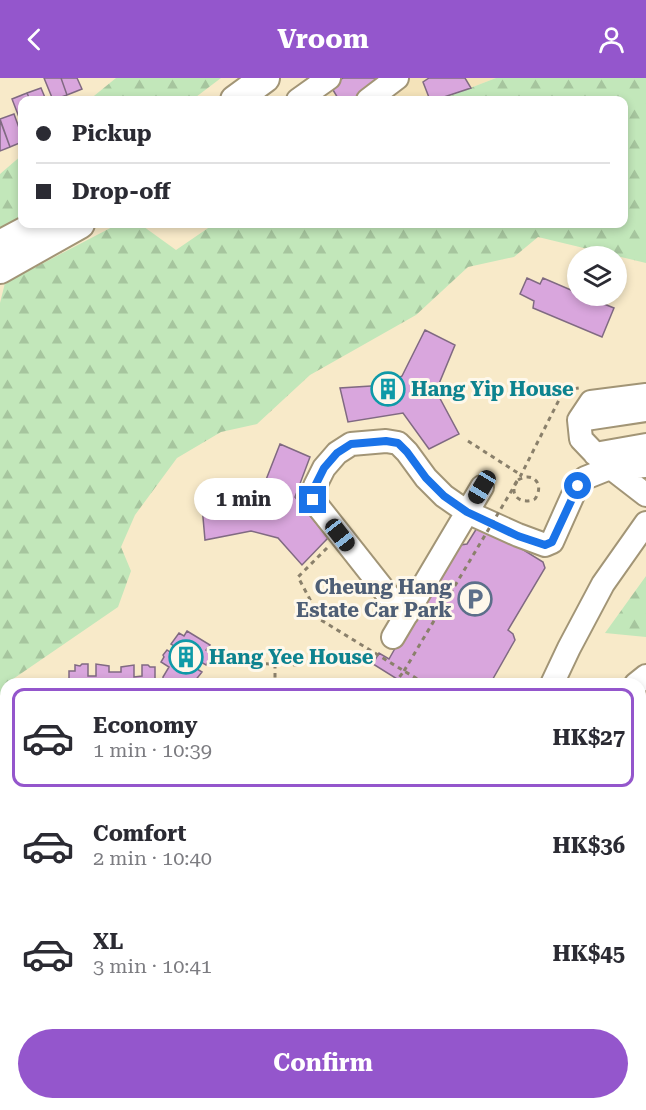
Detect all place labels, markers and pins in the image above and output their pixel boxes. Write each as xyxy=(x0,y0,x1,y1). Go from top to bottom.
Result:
building icon: Hang Yip House xyxy=(370,371,406,407)
place label: Hang Yip House xyxy=(411,377,574,401)
place label: Cheung Hang Estate Car Park xyxy=(296,575,453,622)
parking icon: Cheung Hang Estate Car Park xyxy=(457,581,493,617)
building icon: Hang Yee House xyxy=(168,639,204,675)
place label: Hang Yee House xyxy=(209,645,374,669)

